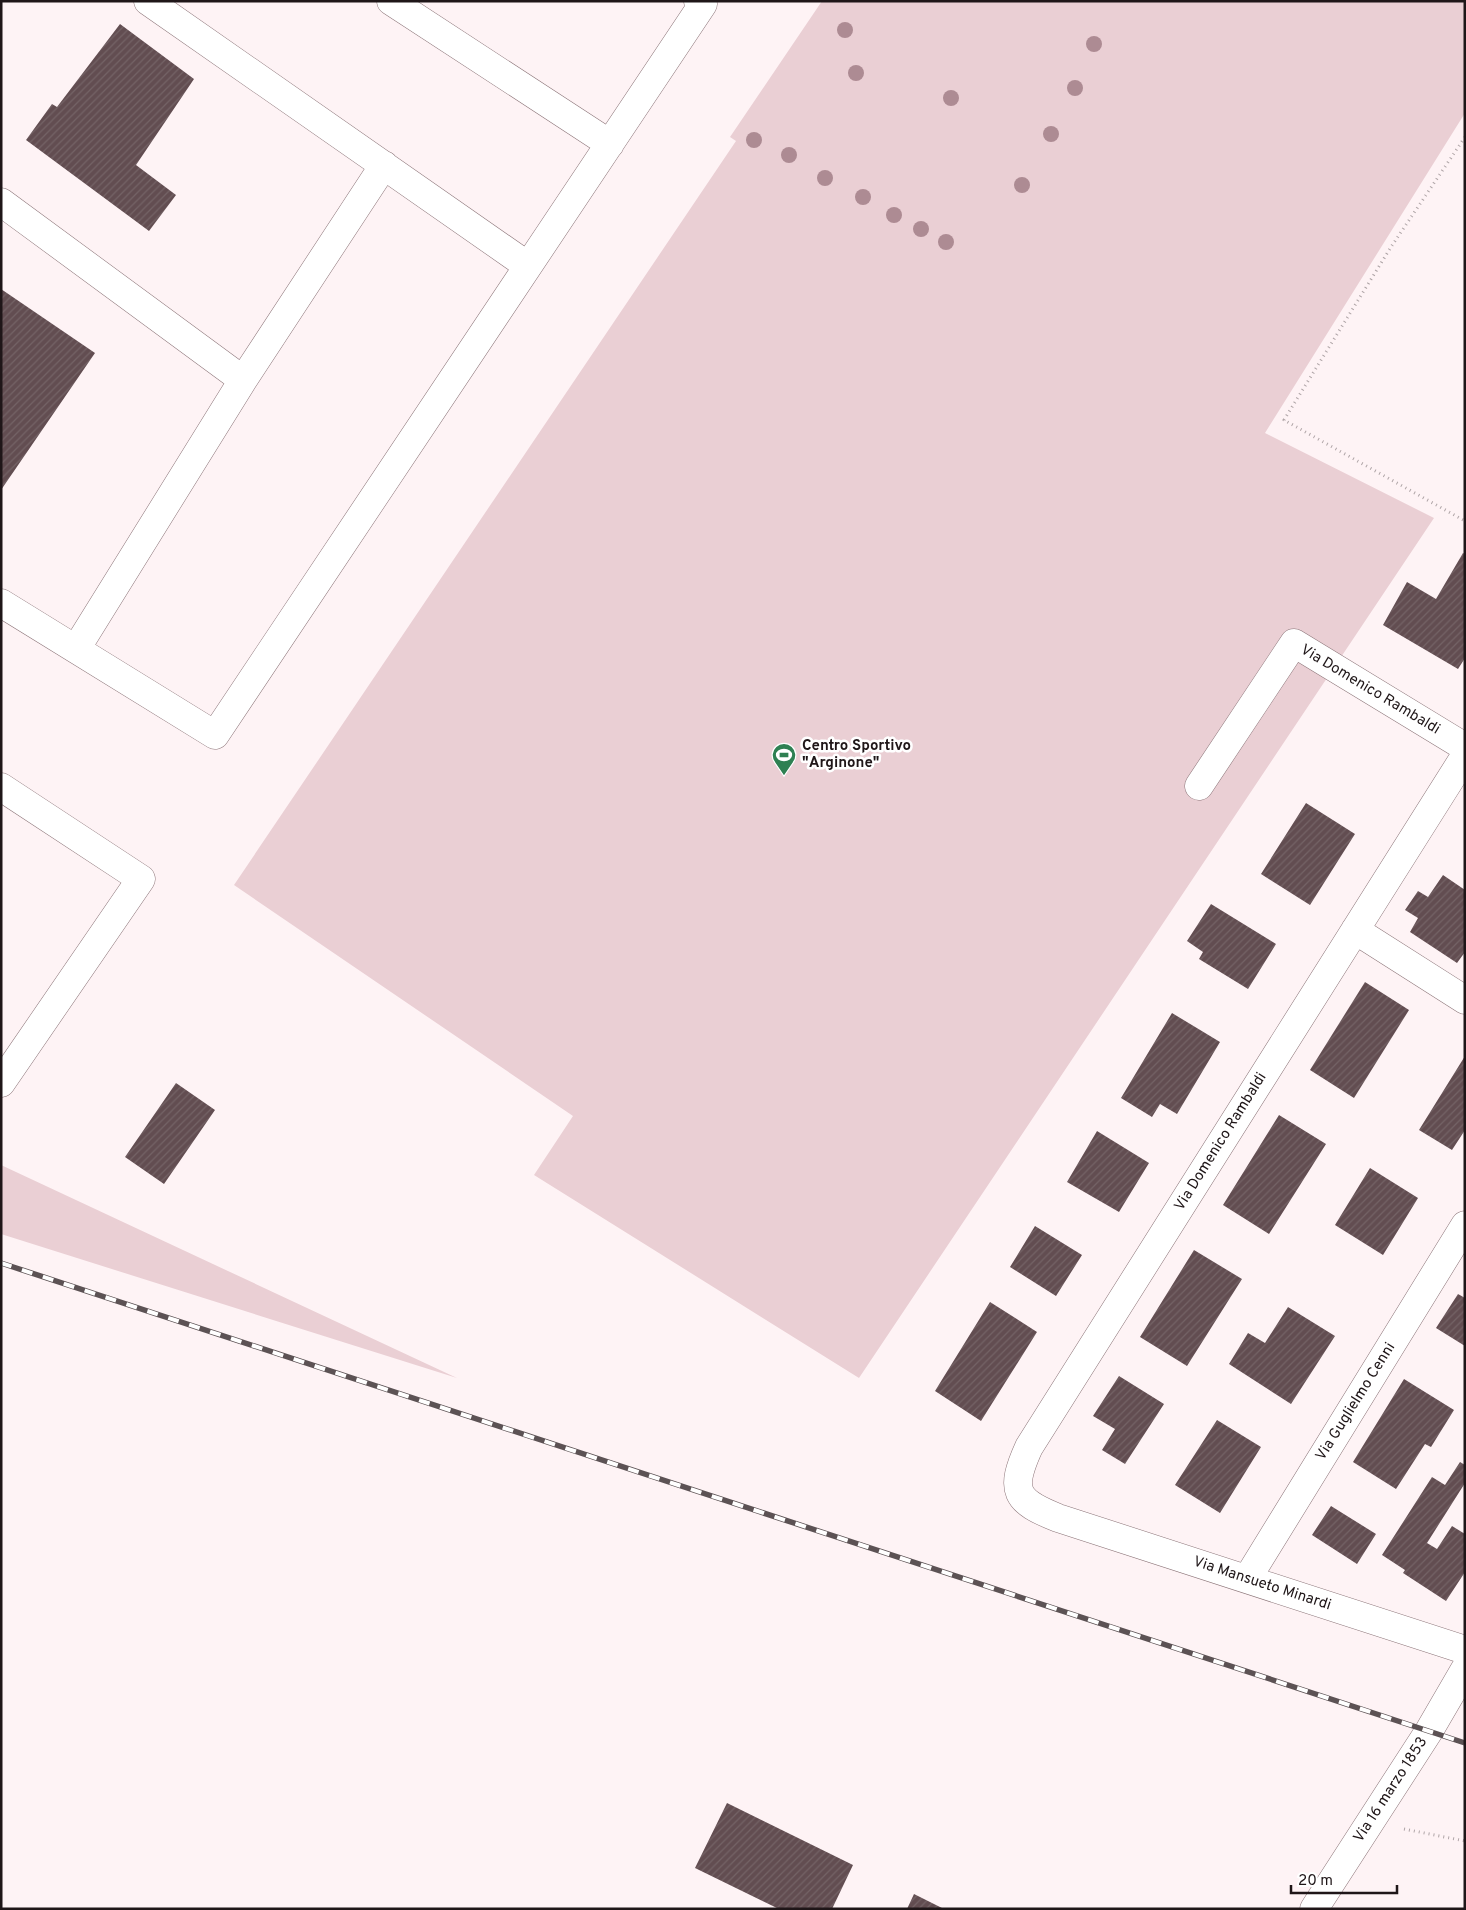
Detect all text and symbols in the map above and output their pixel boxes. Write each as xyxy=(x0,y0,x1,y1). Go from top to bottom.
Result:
street label: Via Domenico Rambaldi xyxy=(1297,641,1443,739)
place label: Centro Sportivo "Arginone" xyxy=(802,737,911,773)
sports icon: Centro Sportivo "Arginone" xyxy=(771,742,797,776)
street label: Via Domenico Rambaldi xyxy=(1171,1069,1271,1215)
street label: Via Guglielmo Cenni xyxy=(1312,1339,1400,1465)
street label: Via Mansueto Minardi xyxy=(1191,1553,1333,1615)
street label: Via 16 marzo 1853 xyxy=(1350,1734,1432,1846)
scale bar xyxy=(1291,1862,1397,1894)
text: 20 m xyxy=(1298,1872,1333,1891)

